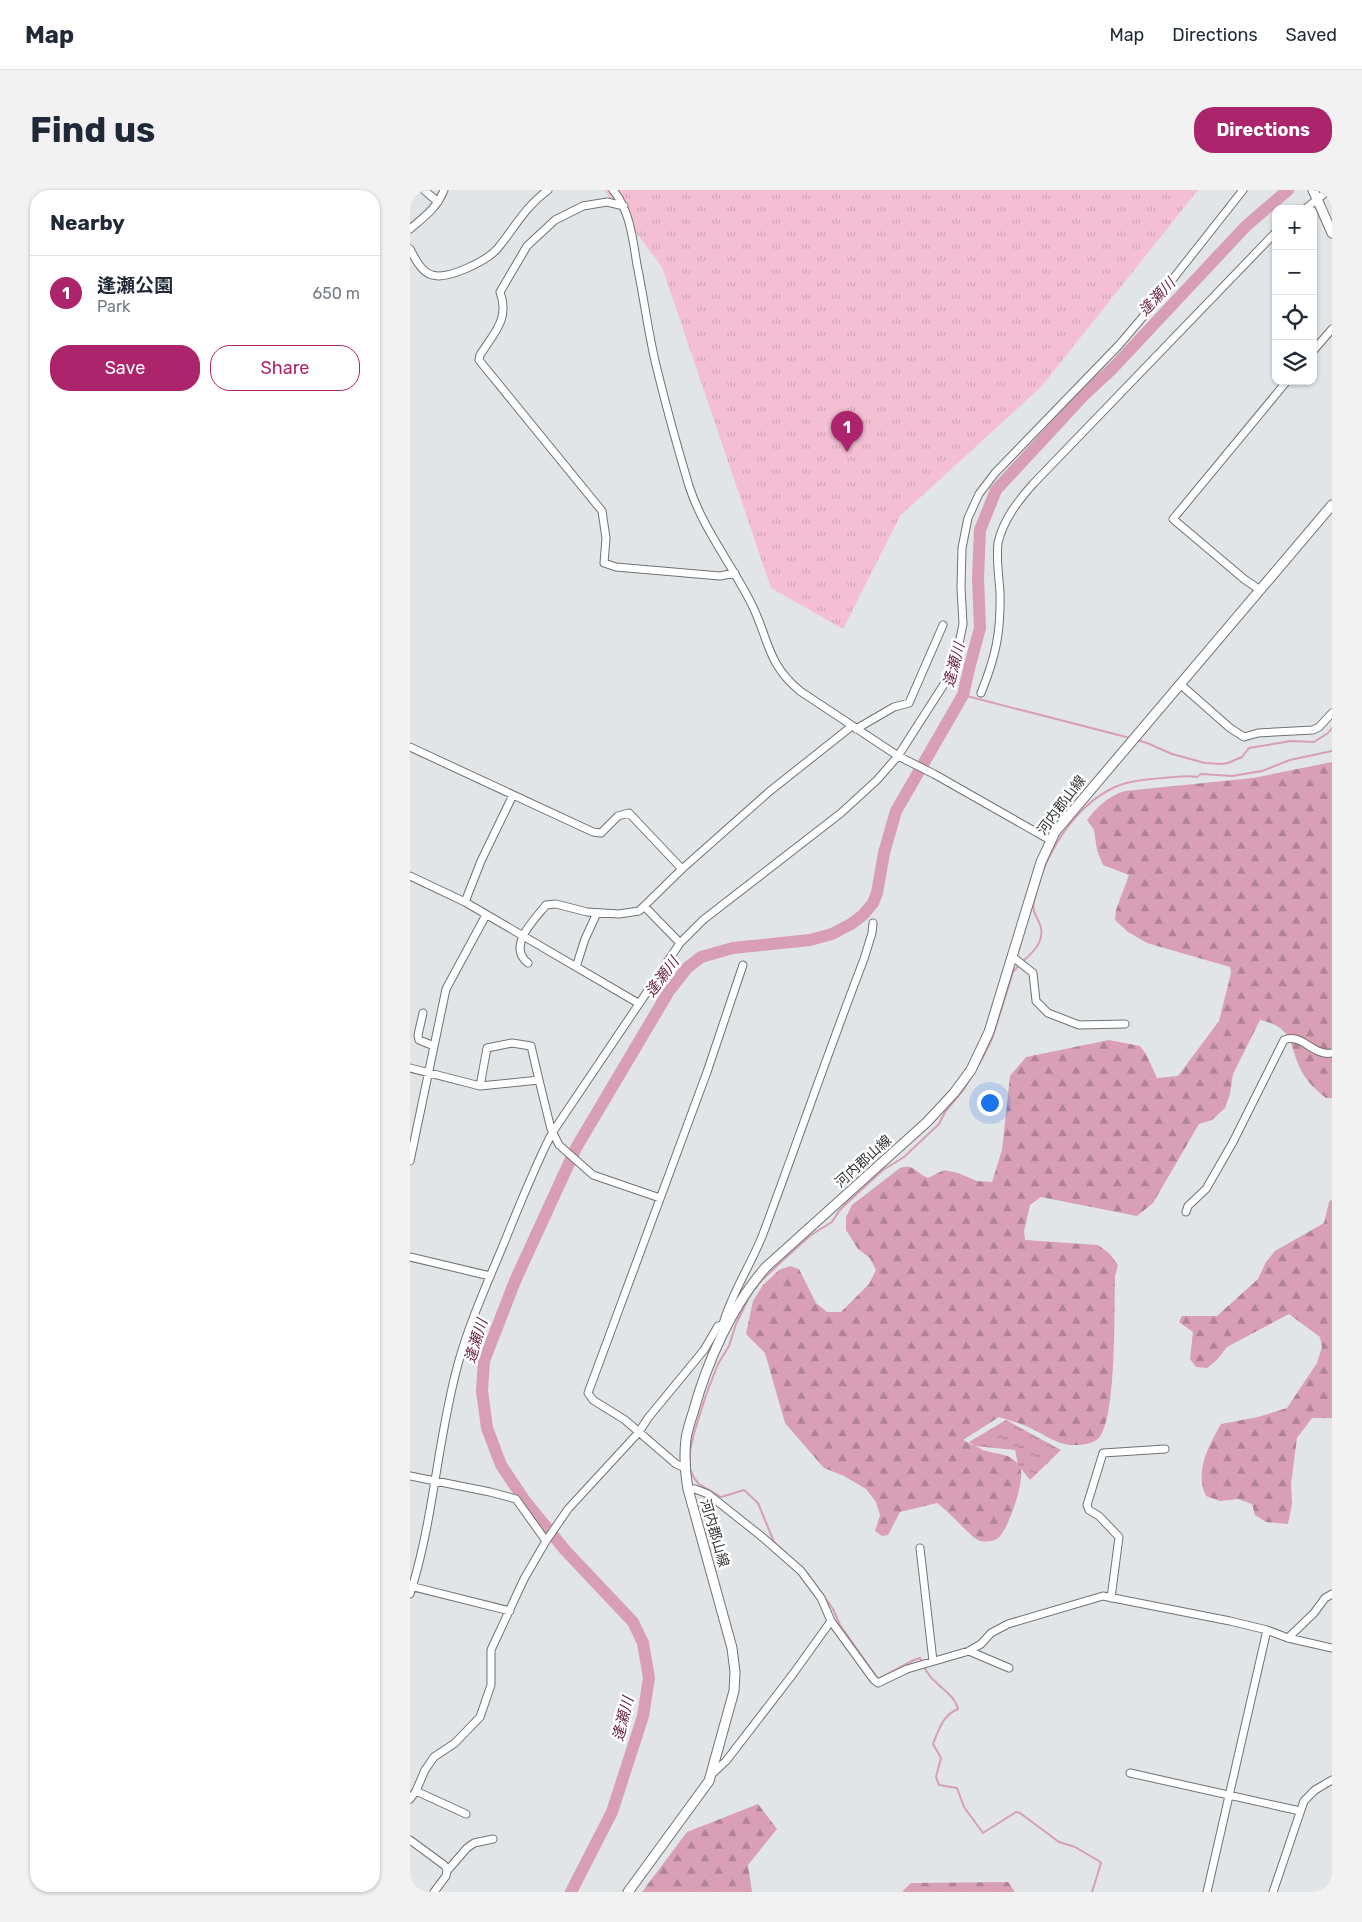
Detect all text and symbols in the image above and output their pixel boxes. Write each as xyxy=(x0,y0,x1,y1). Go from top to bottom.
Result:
text: Map xyxy=(25,21,74,49)
text: Map xyxy=(1109,24,1144,46)
text: Directions xyxy=(1172,24,1258,46)
text: Saved xyxy=(1286,24,1337,46)
button: Directions xyxy=(1194,107,1332,153)
text: Find us xyxy=(30,109,155,151)
map controls xyxy=(1272,205,1317,385)
button: + xyxy=(1272,205,1317,250)
text: Nearby xyxy=(50,210,125,235)
button: − xyxy=(1272,250,1317,295)
water label: 逢瀬川 xyxy=(1135,273,1180,320)
text: 逢瀬公園 xyxy=(97,274,173,297)
text: 1 xyxy=(62,284,70,303)
text: 650 m xyxy=(313,284,360,303)
button: locate xyxy=(1272,295,1317,340)
text: Park xyxy=(97,297,130,316)
button: layers xyxy=(1272,340,1317,385)
button: Save xyxy=(50,345,200,391)
button: Share xyxy=(210,345,360,391)
pin: 1 xyxy=(831,411,863,452)
water label: 逢瀬川 xyxy=(939,639,969,689)
street label: 河内郡山線 xyxy=(1034,772,1089,838)
water label: 逢瀬川 xyxy=(641,952,684,1000)
your location xyxy=(977,1090,1003,1116)
street label: 河内郡山線 xyxy=(832,1132,895,1191)
water label: 逢瀬川 xyxy=(461,1315,492,1365)
street label: 河内郡山線 xyxy=(697,1497,732,1569)
water label: 逢瀬川 xyxy=(609,1693,638,1743)

